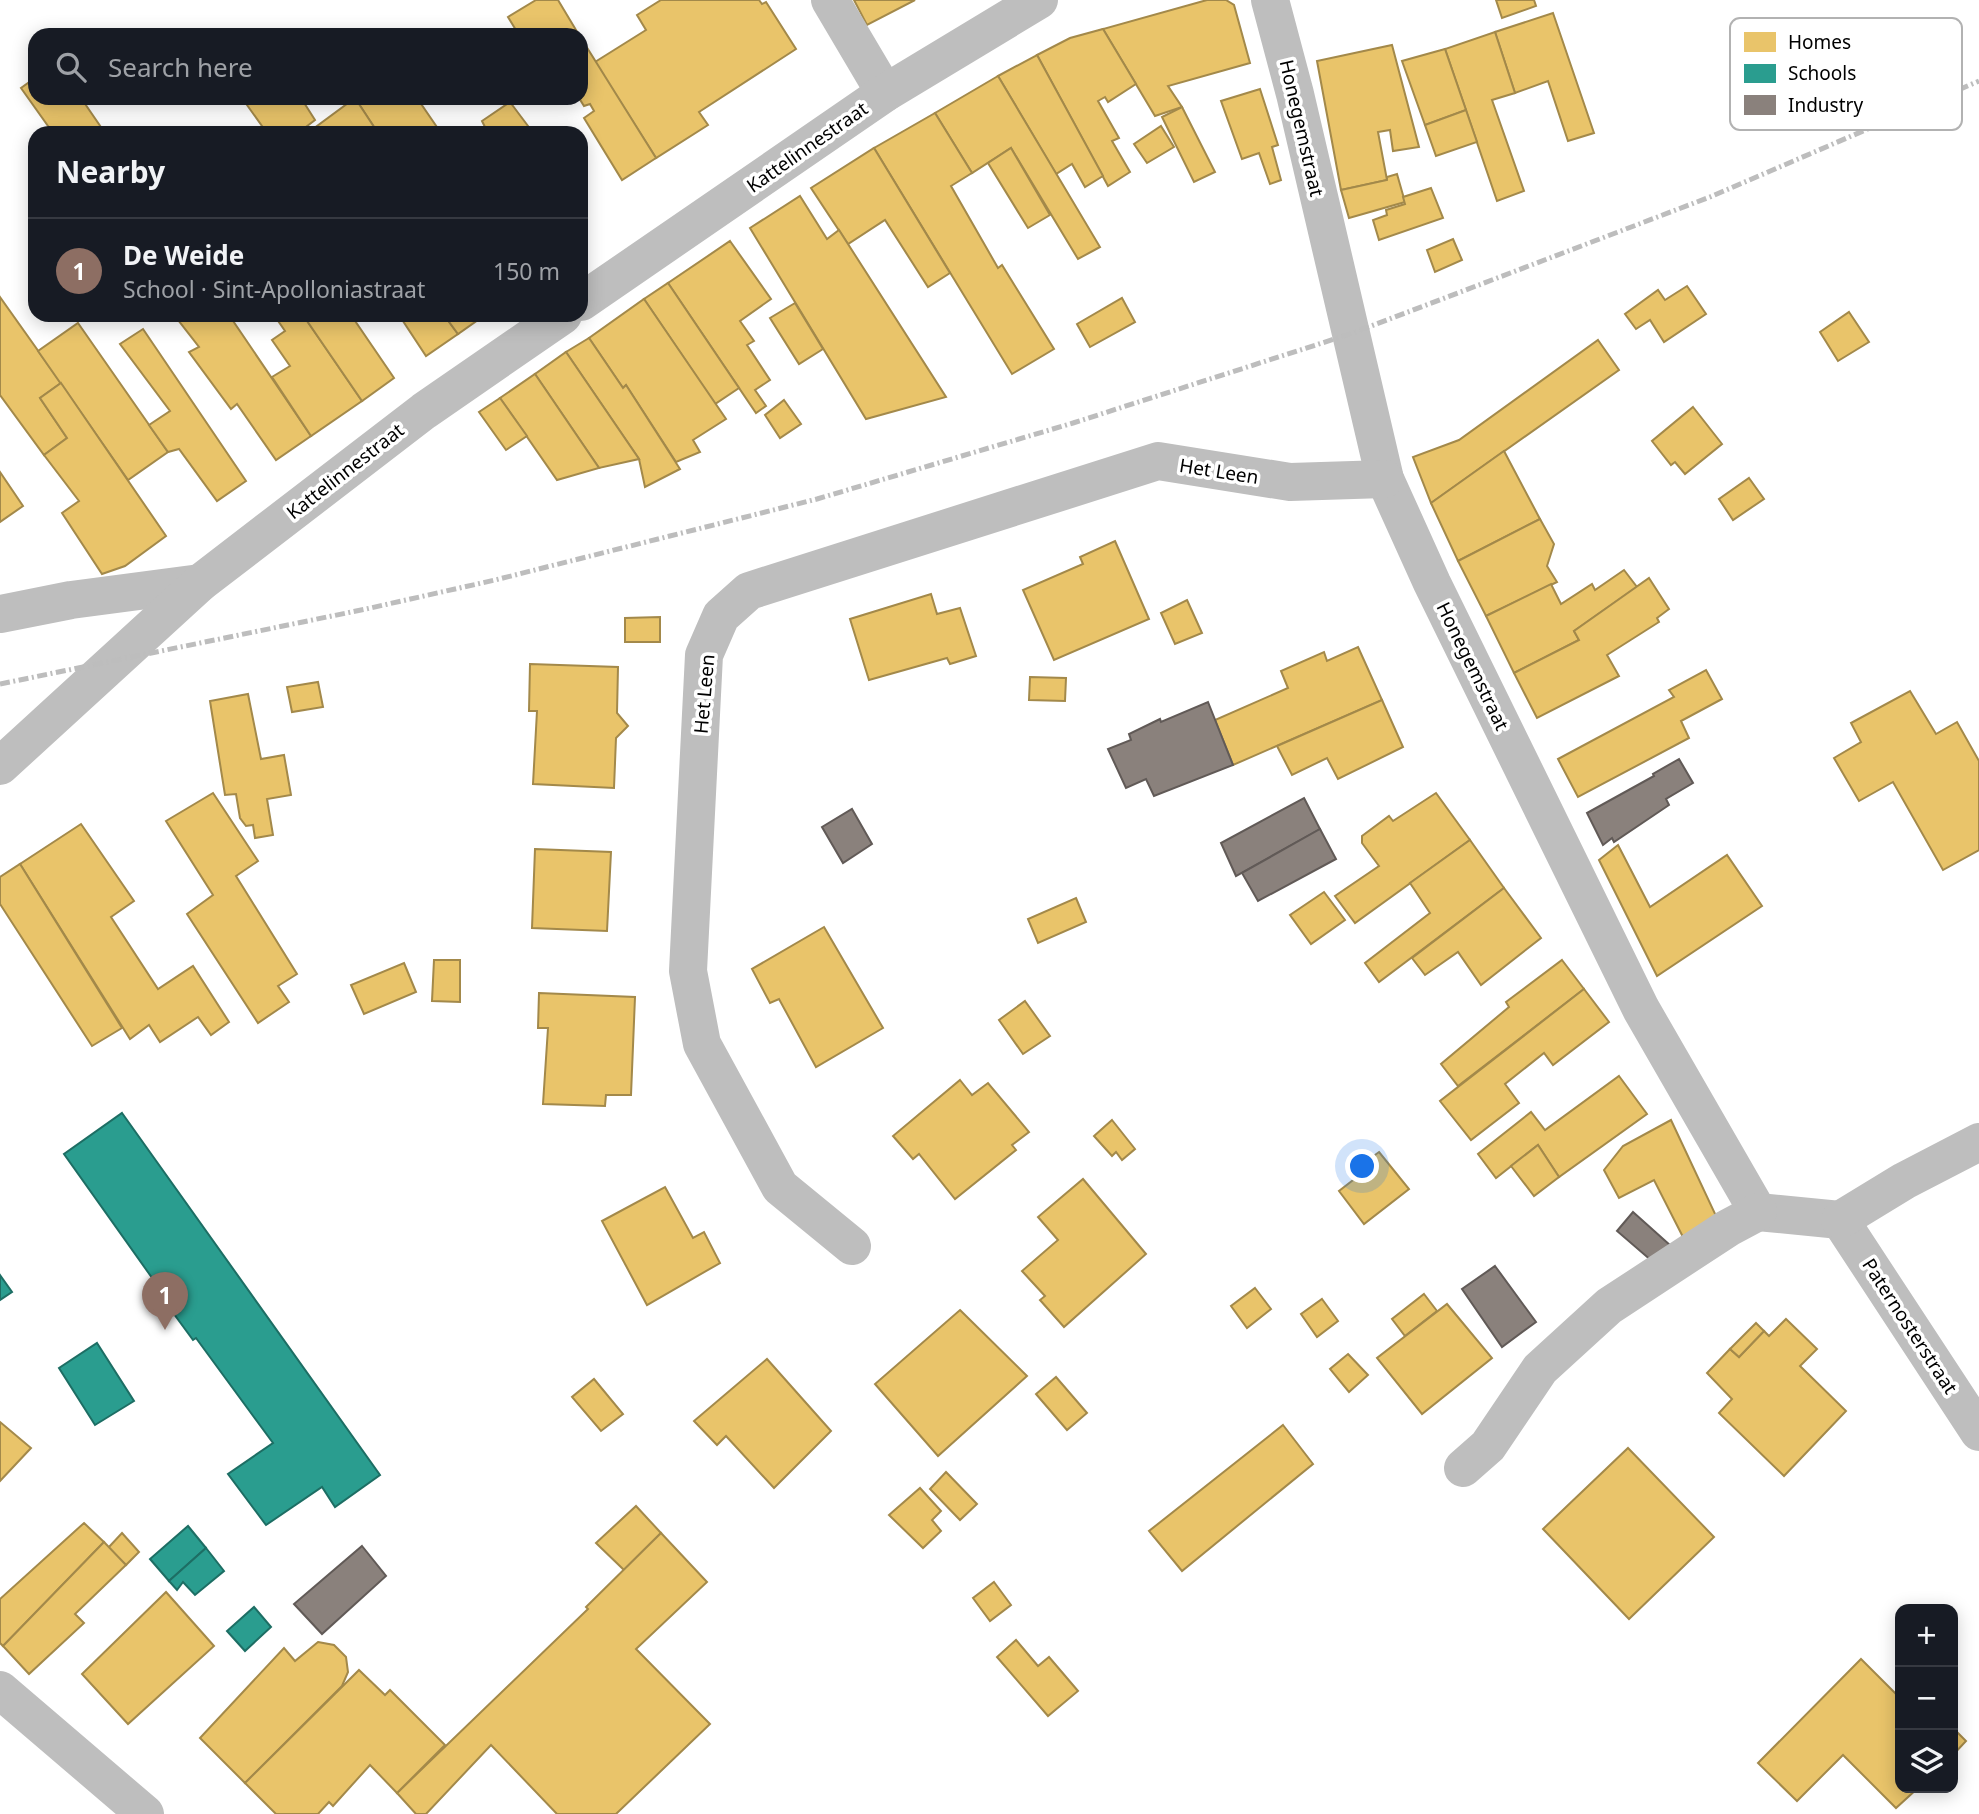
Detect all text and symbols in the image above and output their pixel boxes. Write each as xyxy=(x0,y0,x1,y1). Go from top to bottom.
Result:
legend xyxy=(1730,18,1962,130)
search box xyxy=(28,28,588,105)
text: Homes xyxy=(1788,29,1851,55)
icon: search xyxy=(52,48,90,86)
text: Search here xyxy=(108,49,253,85)
street label: Honegemstraat xyxy=(1274,57,1330,199)
text: Schools xyxy=(1788,60,1856,86)
text: Industry xyxy=(1788,92,1863,118)
street label: Kattelinnestraat xyxy=(741,95,873,199)
text: Nearby xyxy=(56,151,165,192)
text: De Weide xyxy=(123,237,244,273)
text: 1 xyxy=(72,255,86,287)
text: 150 m xyxy=(493,255,560,287)
text: School · Sint-Apolloniastraat xyxy=(123,273,425,305)
street label: Kattelinnestraat xyxy=(281,417,409,525)
street label: Het Leen xyxy=(1178,452,1260,490)
street label: Honegemstraat xyxy=(1431,597,1515,735)
street label: Het Leen xyxy=(688,653,720,735)
your location xyxy=(1345,1149,1379,1183)
street label: Paternosterstraat xyxy=(1856,1253,1964,1399)
pin: 1 xyxy=(142,1272,188,1330)
map controls xyxy=(1895,1604,1958,1793)
button: + xyxy=(1895,1604,1958,1667)
button: − xyxy=(1895,1667,1958,1730)
button: layers xyxy=(1895,1730,1958,1793)

